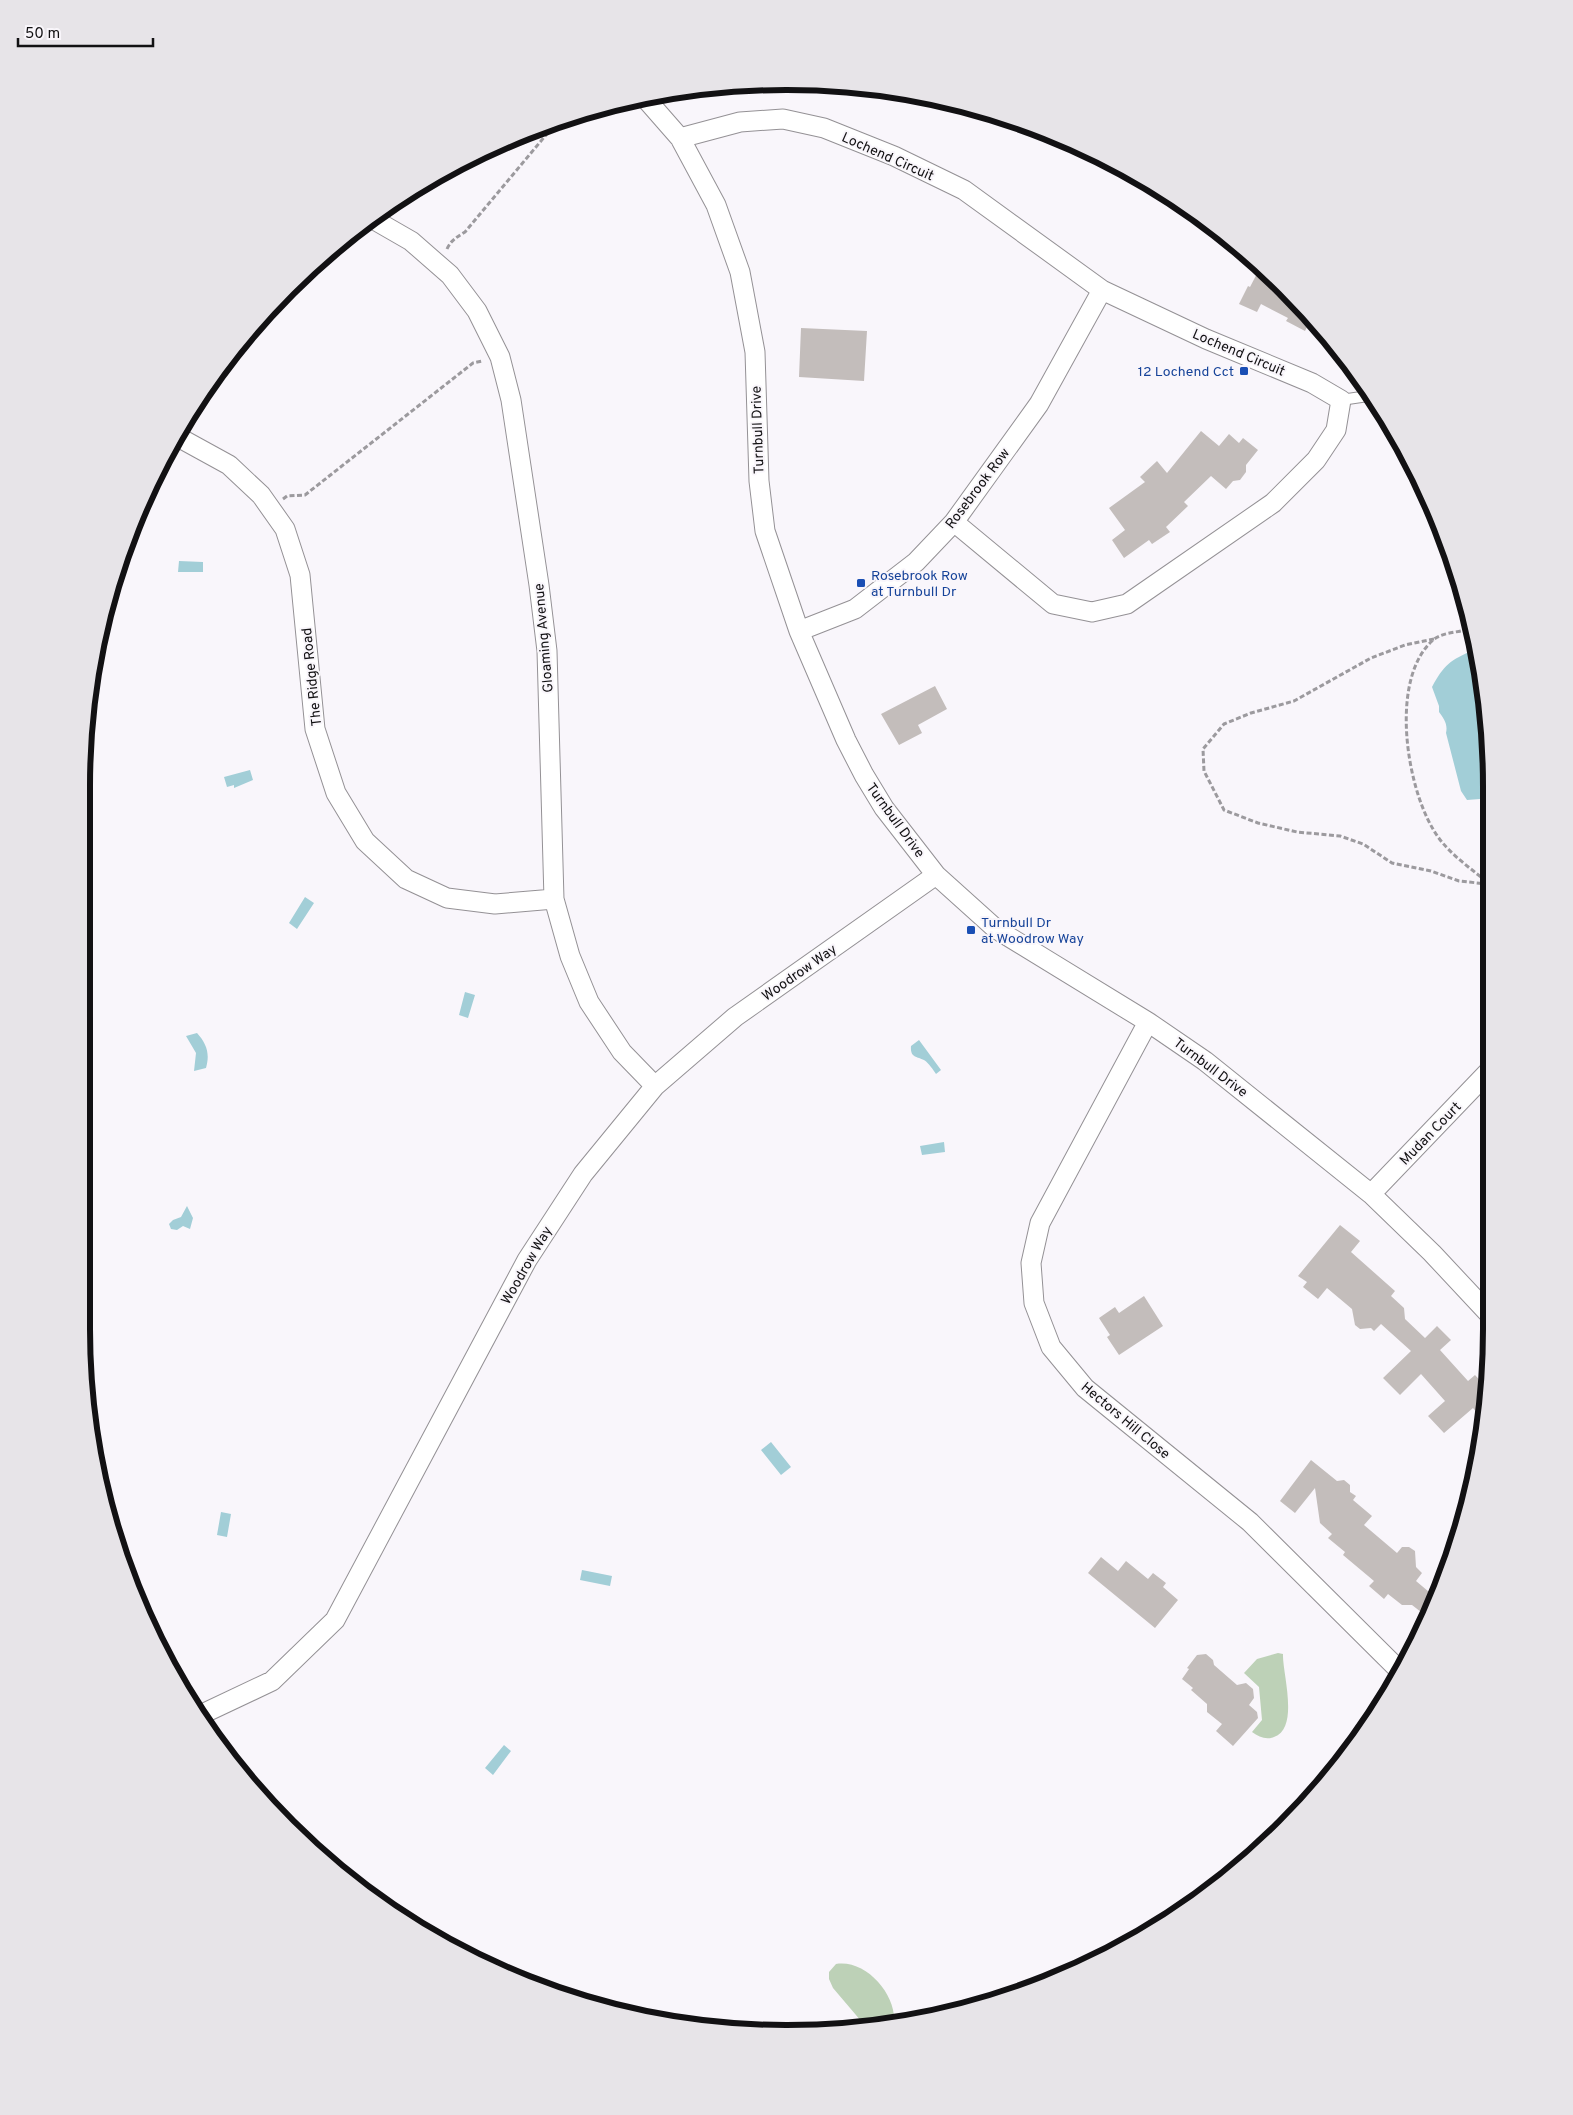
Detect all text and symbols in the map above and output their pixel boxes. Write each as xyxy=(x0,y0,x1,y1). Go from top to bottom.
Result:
scale bar xyxy=(18,15,152,47)
text: 50 m xyxy=(25,25,60,44)
street label: Lochend Circuit xyxy=(839,129,936,185)
street label: Lochend Circuit xyxy=(1189,326,1287,381)
place label: 12 Lochend Cct xyxy=(1138,364,1234,381)
marker: 12 Lochend Cct xyxy=(1238,365,1250,377)
street label: Turnbull Drive xyxy=(748,385,769,474)
street label: Rosebrook Row xyxy=(942,445,1014,533)
place label: Rosebrook Row at Turnbull Dr xyxy=(871,568,968,601)
marker: Rosebrook Row at Turnbull Dr xyxy=(855,577,867,589)
street label: Gloaming Avenue xyxy=(531,582,558,693)
street label: The Ridge Road xyxy=(299,627,326,727)
street label: Turnbull Drive xyxy=(862,780,928,862)
place label: Turnbull Dr at Woodrow Way xyxy=(981,915,1084,948)
marker: Turnbull Dr at Woodrow Way xyxy=(965,924,977,936)
street label: Woodrow Way xyxy=(759,941,841,1005)
street label: Turnbull Drive xyxy=(1170,1035,1251,1102)
street label: Mudan Court xyxy=(1397,1099,1466,1169)
street label: Woodrow Way xyxy=(498,1224,557,1308)
street label: Hectors Hill Close xyxy=(1077,1379,1173,1463)

